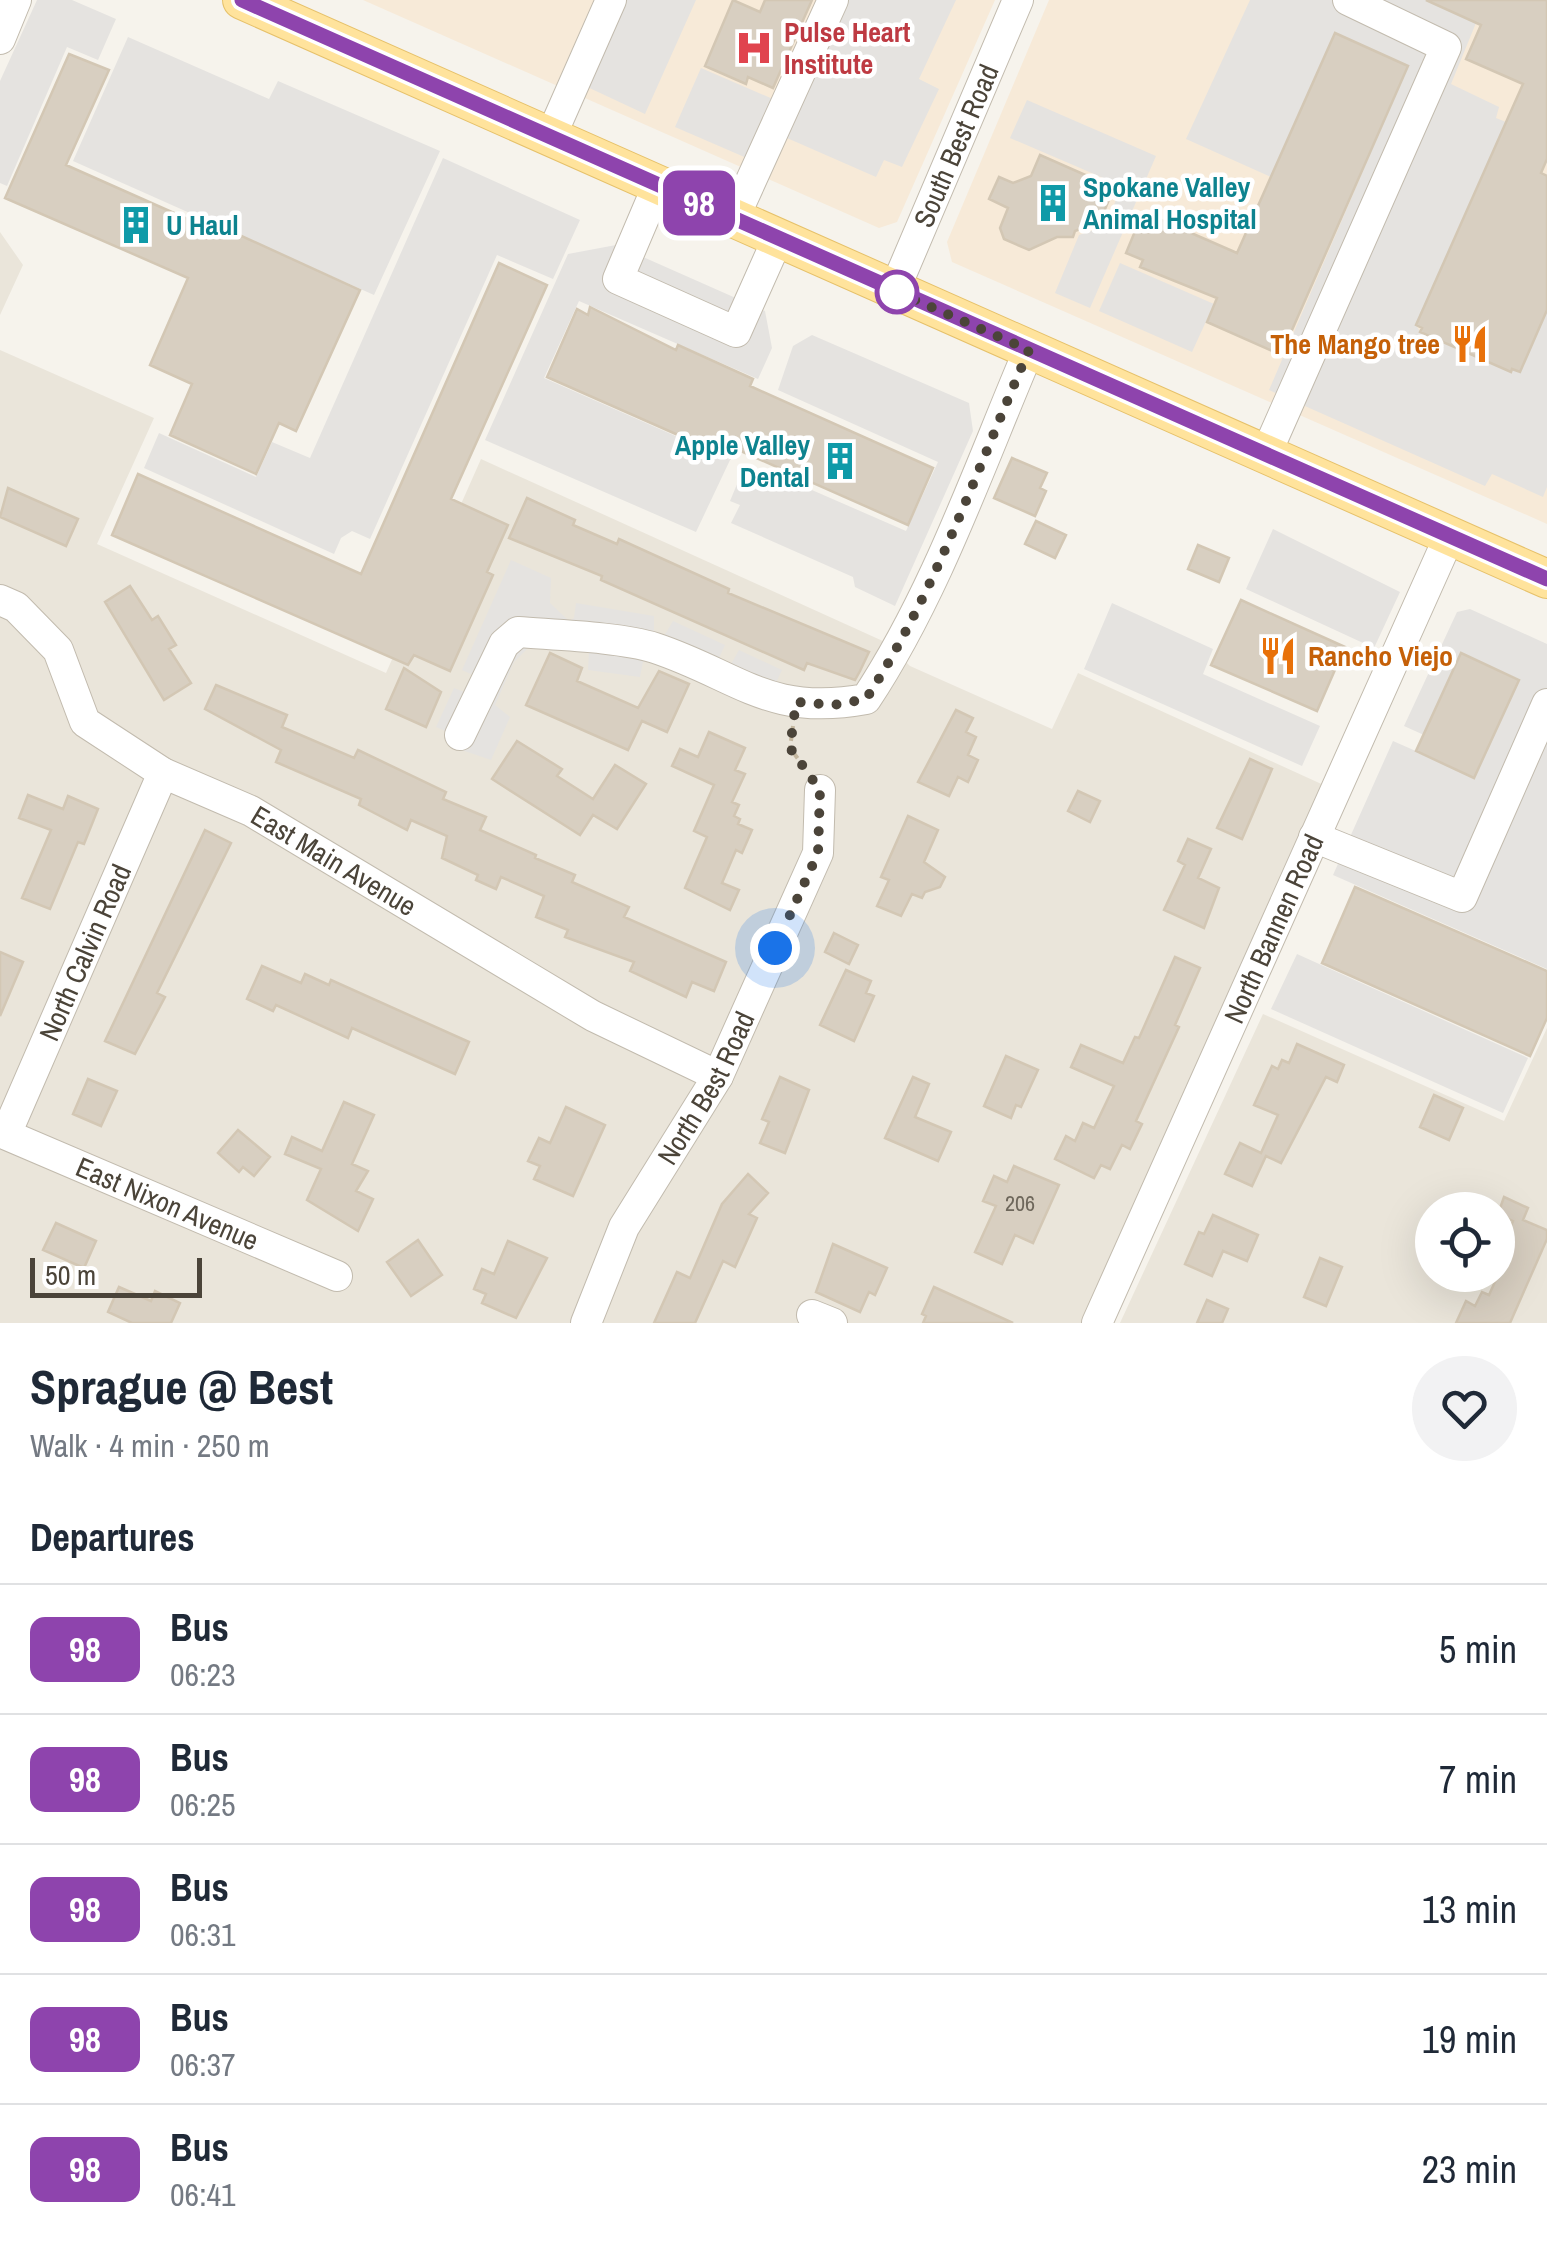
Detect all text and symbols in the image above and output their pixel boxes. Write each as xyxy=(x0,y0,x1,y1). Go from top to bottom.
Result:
place label: Pulse Heart Institute xyxy=(784,13,911,83)
hospital icon: Pulse Heart Institute xyxy=(733,27,775,69)
street label: South Best Road xyxy=(904,58,1007,233)
place label: Spokane Valley Animal Hospital xyxy=(1083,168,1257,238)
line badge: 98 xyxy=(654,170,744,236)
text: 98 xyxy=(683,180,715,227)
building icon: Spokane Valley Animal Hospital xyxy=(1032,182,1074,224)
building icon: U Haul xyxy=(115,204,157,246)
place label: U Haul xyxy=(166,206,239,244)
unlabelled marker xyxy=(876,271,918,313)
restaurant icon: The Mango tree xyxy=(1449,323,1491,365)
place label: The Mango tree xyxy=(1270,325,1440,363)
place label: Apple Valley Dental xyxy=(675,426,810,496)
building icon: Apple Valley Dental xyxy=(819,440,861,482)
restaurant icon: Rancho Viejo xyxy=(1257,635,1299,677)
place label: Rancho Viejo xyxy=(1308,637,1453,675)
street label: East Main Avenue xyxy=(244,796,423,925)
street label: North Bannen Road xyxy=(1215,828,1332,1029)
street label: North Calvin Road xyxy=(30,858,140,1047)
your location xyxy=(750,923,800,973)
street label: North Best Road xyxy=(648,1005,763,1172)
street label: East Nixon Avenue xyxy=(70,1148,265,1259)
house number: 206 xyxy=(1005,1188,1035,1218)
map controls xyxy=(1415,1192,1515,1292)
button: locate xyxy=(1415,1192,1515,1292)
scale bar xyxy=(30,1253,202,1298)
text: 50 m xyxy=(45,1256,96,1294)
text: Sprague @ Best xyxy=(30,1354,333,1419)
button: heart xyxy=(1412,1356,1517,1461)
text: Walk · 4 min · 250 m xyxy=(30,1424,270,1467)
text: Departures xyxy=(30,1512,195,1563)
text: Bus xyxy=(170,1602,229,1653)
text: 5 min xyxy=(1439,1624,1517,1675)
text: 98 xyxy=(69,1626,101,1673)
text: 06:23 xyxy=(170,1653,236,1696)
text: Bus xyxy=(170,1732,229,1783)
text: 7 min xyxy=(1439,1754,1517,1805)
text: 98 xyxy=(69,1756,101,1803)
text: 06:25 xyxy=(170,1783,236,1826)
text: Bus xyxy=(170,1862,229,1913)
text: 13 min xyxy=(1422,1884,1517,1935)
text: 98 xyxy=(69,1886,101,1933)
text: 06:31 xyxy=(170,1913,236,1956)
text: Bus xyxy=(170,1992,229,2043)
text: 19 min xyxy=(1422,2014,1517,2065)
text: 98 xyxy=(69,2016,101,2063)
text: 06:37 xyxy=(170,2043,236,2086)
text: Bus xyxy=(170,2122,229,2173)
text: 23 min xyxy=(1422,2144,1517,2195)
text: 98 xyxy=(69,2146,101,2193)
text: 06:41 xyxy=(170,2173,236,2216)

